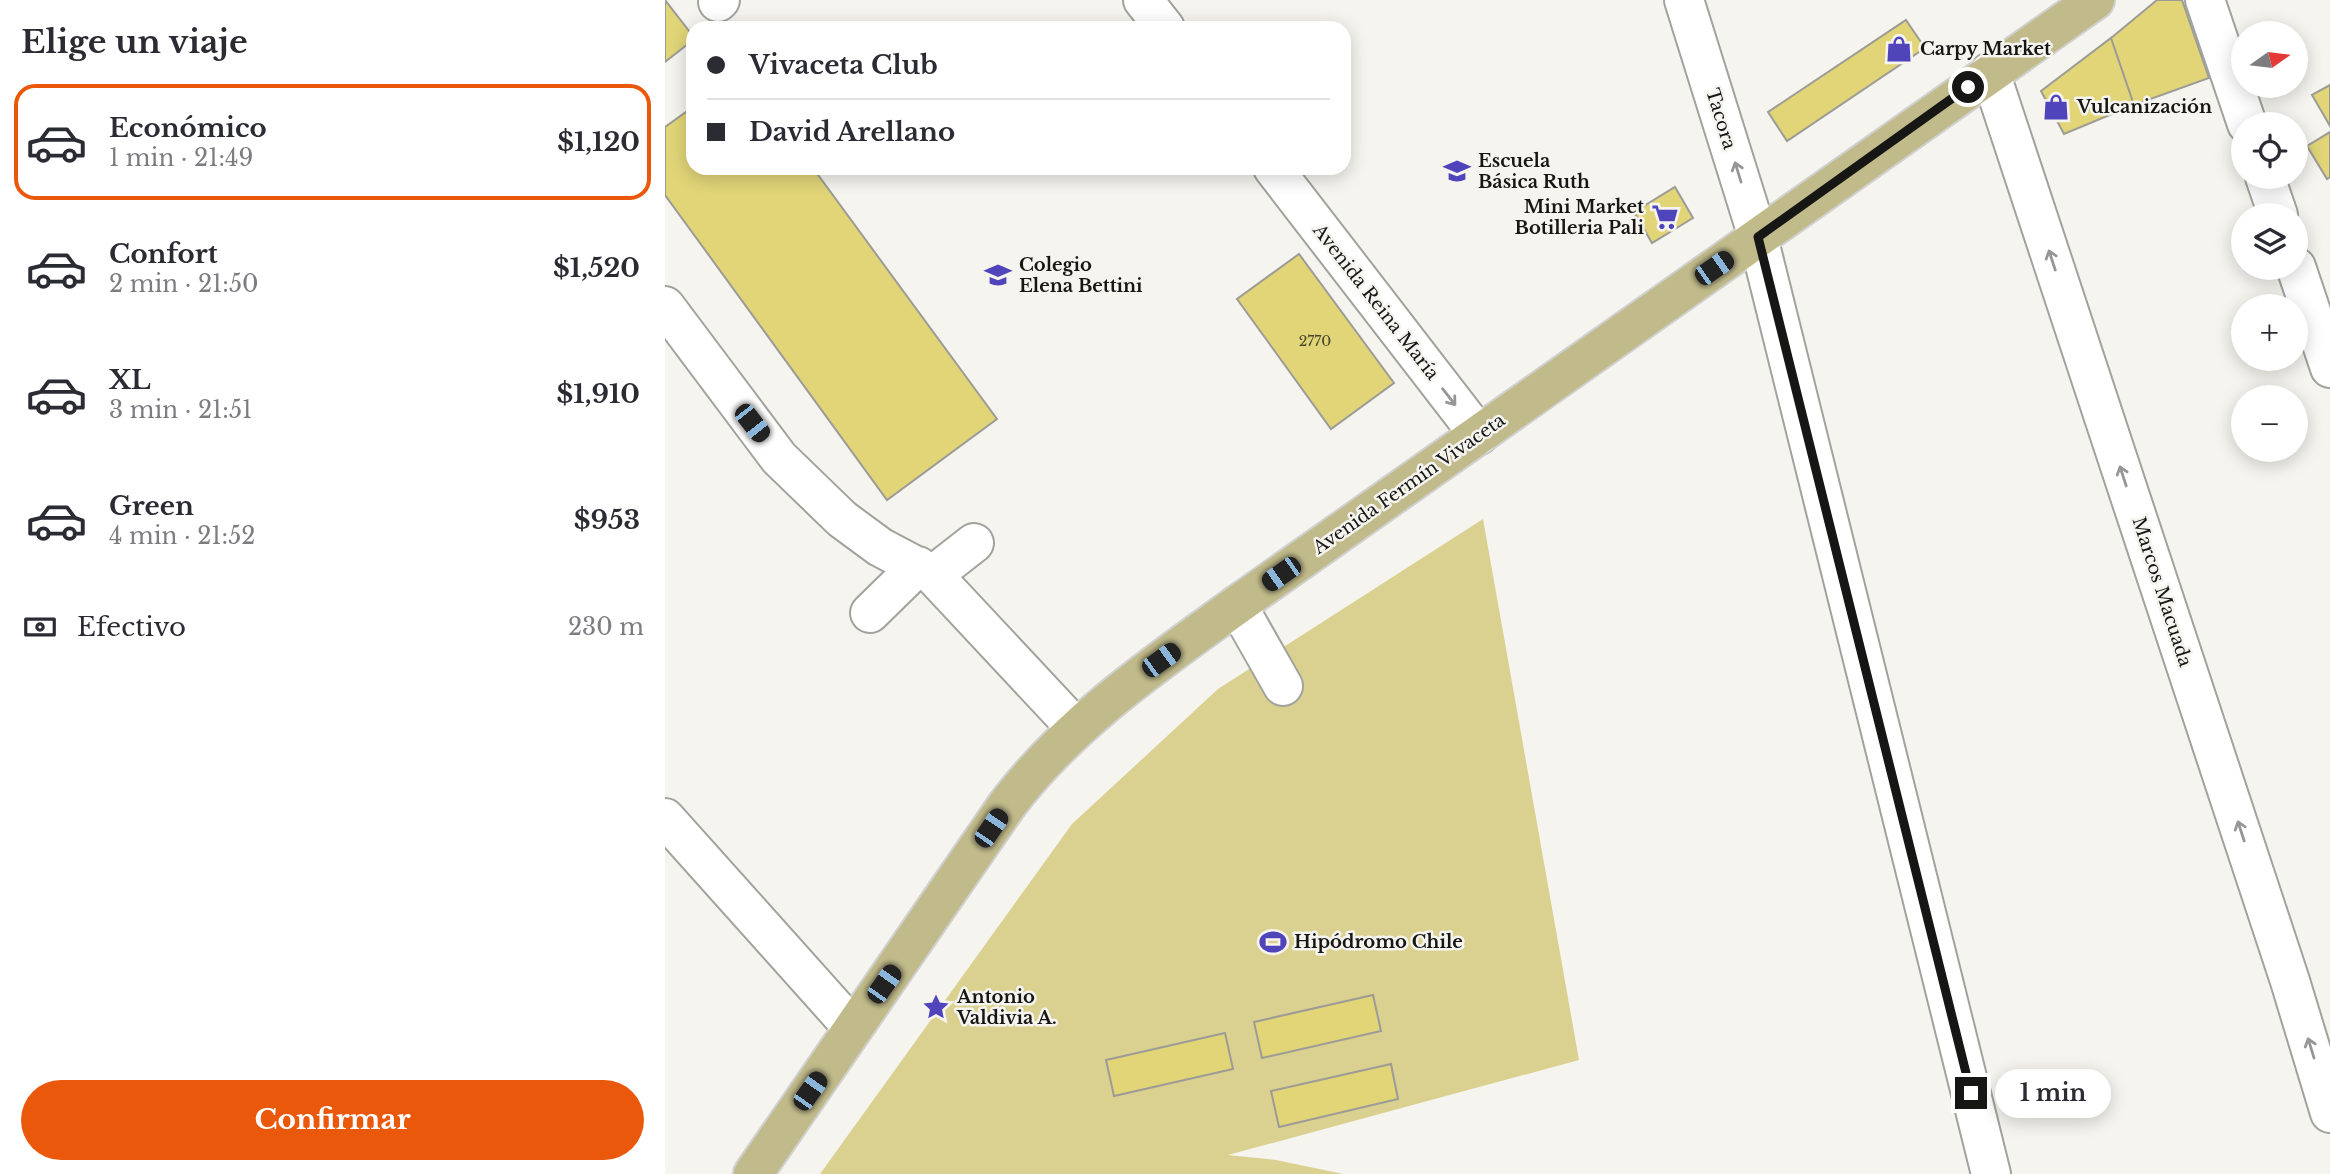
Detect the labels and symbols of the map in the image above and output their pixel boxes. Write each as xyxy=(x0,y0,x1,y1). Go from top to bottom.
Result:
north arrow xyxy=(2231,21,2308,98)
shop icon: Carpy Market xyxy=(1884,34,1914,64)
place label: Carpy Market xyxy=(1920,38,2051,60)
route start xyxy=(1952,71,1984,103)
street label: Tacora xyxy=(1701,86,1741,152)
shop icon: Vulcanización xyxy=(2041,92,2071,122)
place label: Vulcanización xyxy=(2076,96,2212,118)
place label: Escuela Básica Ruth xyxy=(1478,150,1590,193)
school or university icon: Escuela Básica Ruth xyxy=(1442,156,1472,186)
one-way arrow xyxy=(1730,161,1743,183)
place label: Mini Market Botilleria Pali xyxy=(1515,196,1645,239)
supermarket icon: Mini Market Botilleria Pali xyxy=(1650,202,1680,232)
street label: Avenida Reina María xyxy=(1308,219,1444,384)
car xyxy=(1691,247,1738,289)
one-way arrow xyxy=(2045,249,2057,271)
place label: Colegio Elena Bettini xyxy=(1019,254,1143,297)
school or university icon: Colegio Elena Bettini xyxy=(983,260,1013,290)
house number: 2770 xyxy=(1299,332,1331,350)
one-way arrow xyxy=(1442,387,1457,405)
car xyxy=(731,400,774,446)
street label: Avenida Fermín Vivaceta xyxy=(1308,409,1509,559)
one-way arrow xyxy=(2116,465,2128,487)
street label: Marcos Macuada xyxy=(2127,514,2197,670)
car xyxy=(1258,553,1305,595)
car xyxy=(1138,639,1185,681)
car xyxy=(971,805,1012,851)
one-way arrow xyxy=(2233,821,2246,843)
sports icon: Hipódromo Chile xyxy=(1258,927,1288,957)
place label: Hipódromo Chile xyxy=(1294,931,1463,953)
car xyxy=(864,961,905,1007)
place label: Antonio Valdivia A. xyxy=(956,986,1057,1029)
place icon: Antonio Valdivia A. xyxy=(921,992,951,1022)
one-way arrow xyxy=(2304,1037,2317,1059)
car xyxy=(790,1068,831,1114)
callout: 1 min xyxy=(1995,1068,2111,1118)
route end xyxy=(1955,1077,1987,1109)

